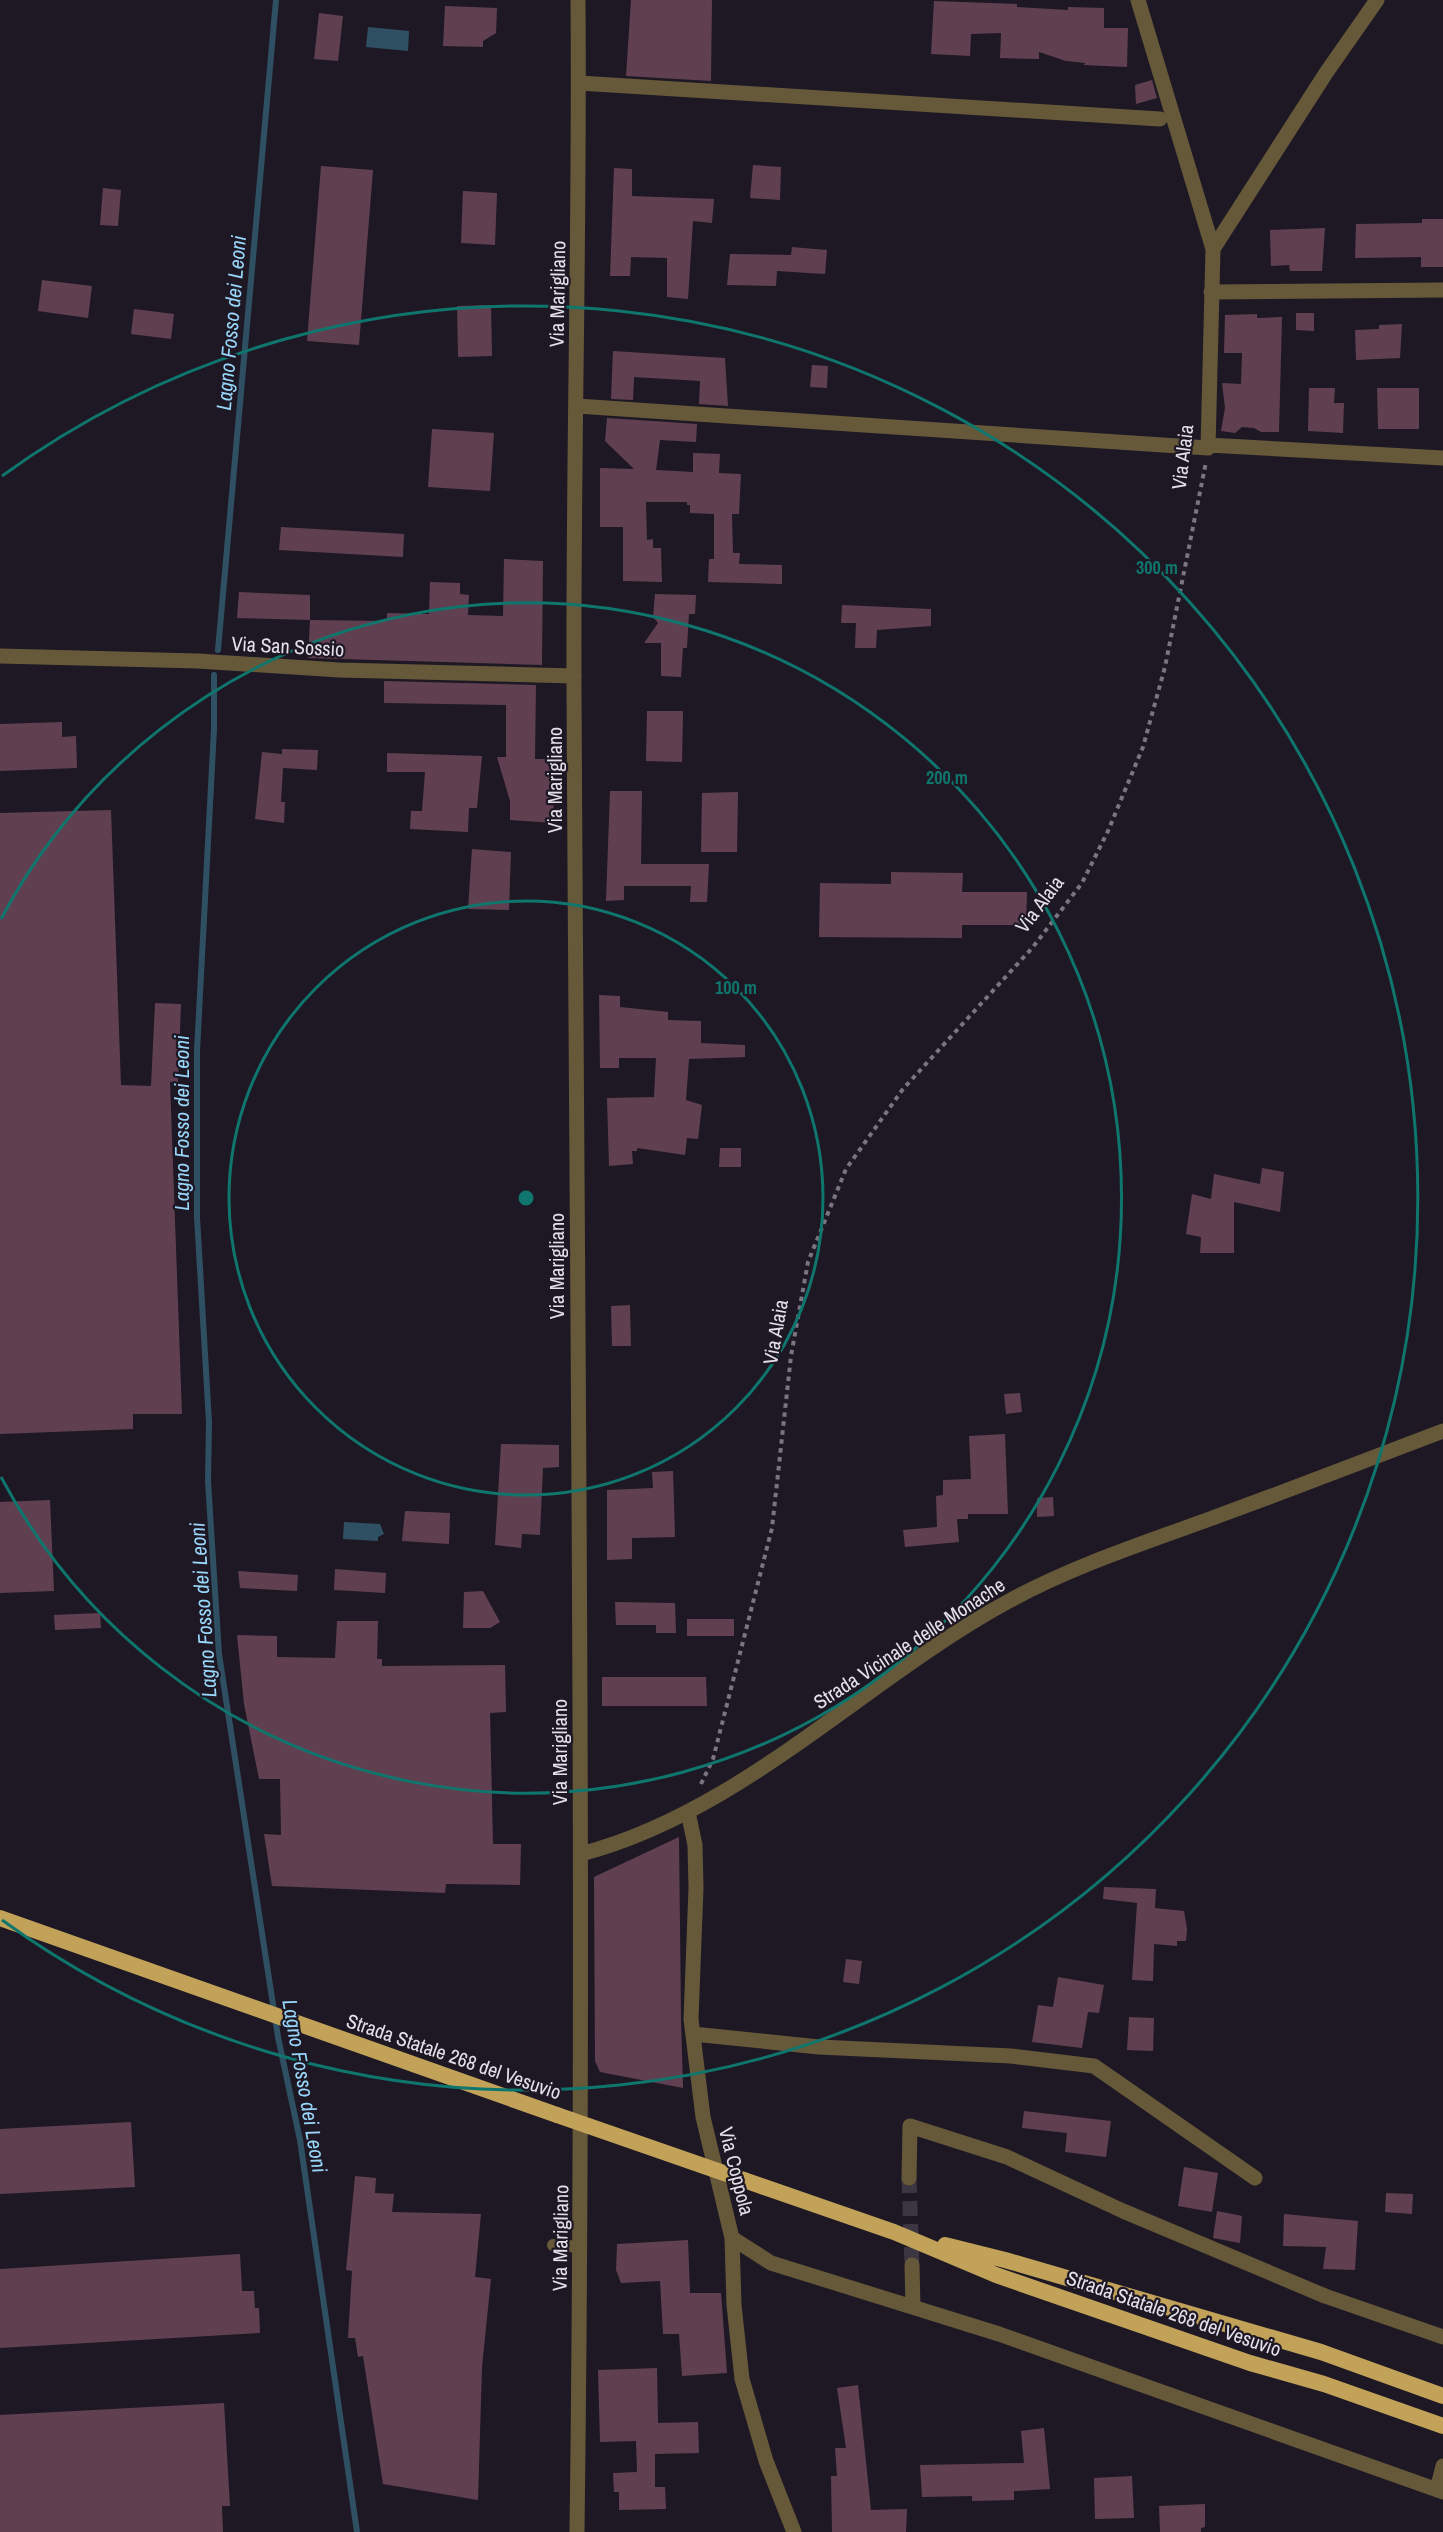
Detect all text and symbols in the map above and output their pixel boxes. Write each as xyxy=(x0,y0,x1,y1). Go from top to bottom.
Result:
water label: Lagno Fosso dei Leoni xyxy=(209,234,253,412)
street label: Via Marigliano xyxy=(543,241,571,347)
street label: Via Alaia xyxy=(1165,423,1199,491)
text: 300 m xyxy=(1136,555,1178,580)
street label: Via San Sossio xyxy=(231,630,345,662)
street label: Via Marigliano xyxy=(541,727,568,833)
text: 200 m xyxy=(926,765,968,790)
street label: Via Alaia xyxy=(1009,870,1069,938)
text: 100 m xyxy=(715,975,757,1000)
water label: Lagno Fosso dei Leoni xyxy=(167,1035,196,1211)
centre of rings xyxy=(516,1188,536,1208)
street label: Via Marigliano xyxy=(543,1213,570,1319)
street label: Via Alaia xyxy=(756,1297,794,1367)
water label: Lagno Fosso dei Leoni xyxy=(182,1521,224,1699)
street label: Strada Vicinale delle Monache xyxy=(808,1571,1010,1715)
street label: Via Marigliano xyxy=(546,1699,573,1805)
water label: Lagno Fosso dei Leoni xyxy=(275,1997,335,2175)
street label: Strada Statale 268 del Vesuvio xyxy=(343,2007,565,2105)
street label: Via Coppola xyxy=(713,2124,761,2218)
street label: Via Marigliano xyxy=(546,2185,574,2291)
street label: Strada Statale 268 del Vesuvio xyxy=(1063,2264,1285,2362)

